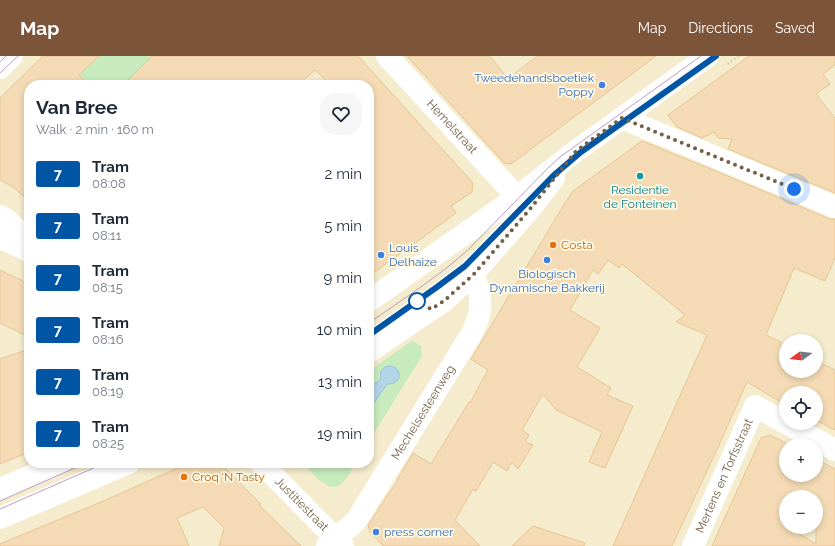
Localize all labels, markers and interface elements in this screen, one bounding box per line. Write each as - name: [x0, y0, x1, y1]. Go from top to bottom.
- text: Map: [20, 17, 59, 39]
- text: Map: [638, 20, 666, 36]
- text: Directions: [688, 20, 753, 36]
- text: Saved: [775, 20, 815, 36]
- place label: Tweedehandsboetiek Poppy: [474, 71, 595, 99]
- marker: Tweedehandsboetiek Poppy: [597, 80, 607, 90]
- button: heart: [320, 93, 362, 135]
- text: Van Bree: [36, 96, 118, 118]
- street label: Hemelstraat: [424, 97, 480, 156]
- text: Walk · 2 min · 160 m: [36, 122, 154, 137]
- text: Tram: [92, 158, 129, 176]
- text: 2 min: [325, 165, 362, 183]
- text: 7: [54, 166, 62, 182]
- marker: Residentie de Fonteinen: [635, 171, 645, 181]
- text: 08:08: [92, 176, 126, 191]
- your location: [784, 179, 804, 199]
- place label: Residentie de Fonteinen: [604, 183, 676, 211]
- text: Tram: [92, 210, 129, 228]
- text: 5 min: [324, 217, 362, 235]
- text: 7: [54, 218, 62, 234]
- text: 08:11: [92, 228, 121, 243]
- place label: Costa: [561, 238, 593, 252]
- marker: Costa: [548, 240, 558, 250]
- place label: Louis Delhaize: [389, 241, 437, 269]
- marker: Louis Delhaize: [376, 250, 386, 260]
- marker: Biologisch Dynamische Bakkerij: [542, 255, 552, 265]
- text: Tram: [92, 262, 129, 280]
- place label: Biologisch Dynamische Bakkerij: [489, 267, 605, 295]
- text: 9 min: [324, 269, 362, 287]
- text: 7: [54, 270, 62, 286]
- text: 08:15: [92, 280, 123, 295]
- unlabelled marker: [408, 292, 426, 310]
- text: Tram: [92, 314, 129, 332]
- text: 10 min: [317, 321, 362, 339]
- text: 7: [54, 322, 62, 338]
- text: 08:16: [92, 332, 124, 347]
- north arrow: [779, 334, 823, 378]
- map controls: [779, 334, 823, 534]
- street label: Mechelsesteenweg: [389, 362, 458, 462]
- text: Tram: [92, 366, 129, 384]
- text: 13 min: [318, 373, 362, 391]
- text: 7: [54, 374, 62, 390]
- text: 08:19: [92, 384, 123, 399]
- button: locate: [779, 386, 823, 430]
- street label: Mertens en Torfsstraat: [693, 416, 756, 535]
- text: Tram: [92, 418, 129, 436]
- text: 19 min: [317, 425, 362, 443]
- text: 7: [54, 426, 62, 442]
- text: 08:25: [92, 436, 124, 451]
- button: +: [779, 438, 823, 482]
- place label: Croq 'N Tasty: [192, 470, 265, 484]
- marker: Croq 'N Tasty: [179, 472, 189, 482]
- street label: Justitiestraat: [272, 474, 331, 534]
- button: −: [779, 490, 823, 534]
- place label: press corner: [384, 525, 454, 539]
- marker: press corner: [371, 527, 381, 537]

